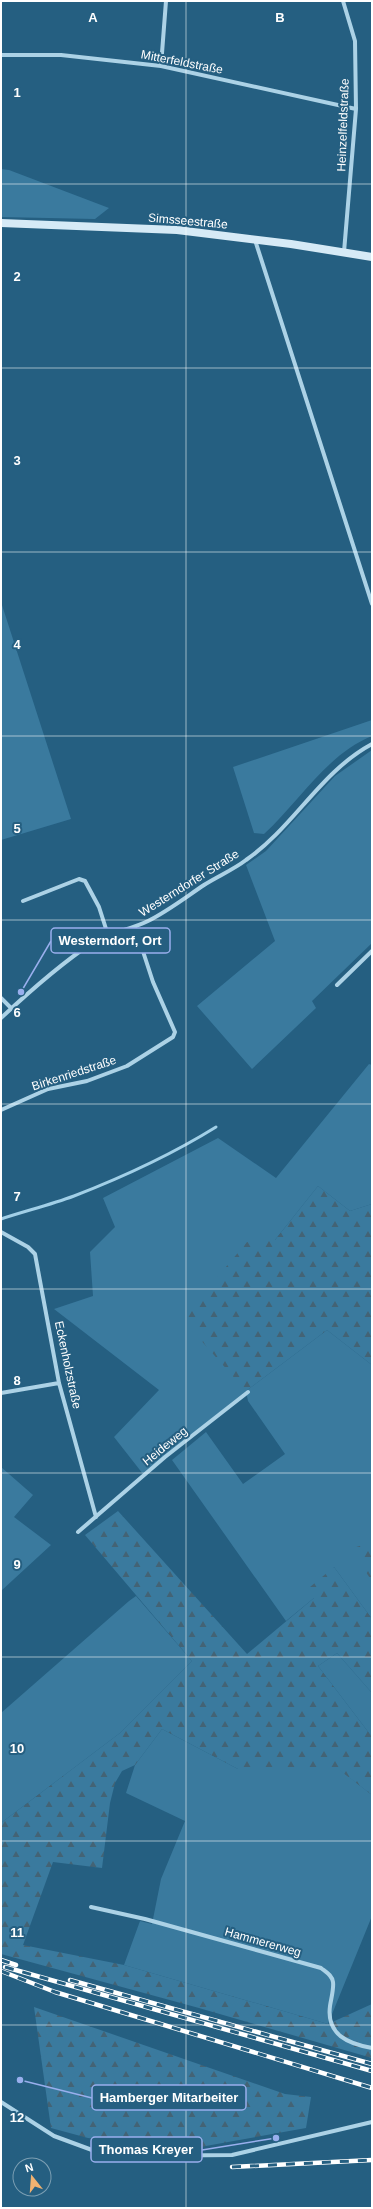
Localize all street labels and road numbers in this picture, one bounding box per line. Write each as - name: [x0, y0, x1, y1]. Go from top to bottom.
- street label: Mitterfeldstraße: [140, 47, 225, 77]
- street label: Heinzelfeldstraße: [334, 78, 352, 172]
- street label: Simsseestraße: [148, 211, 229, 231]
- street label: Westerndorfer Straße: [136, 846, 242, 919]
- street label: Birkenriedstraße: [30, 1053, 118, 1093]
- street label: Eckenholzstraße: [52, 1320, 84, 1410]
- street label: Heideweg: [140, 1424, 190, 1468]
- street label: Hammererweg: [223, 1924, 303, 1960]

